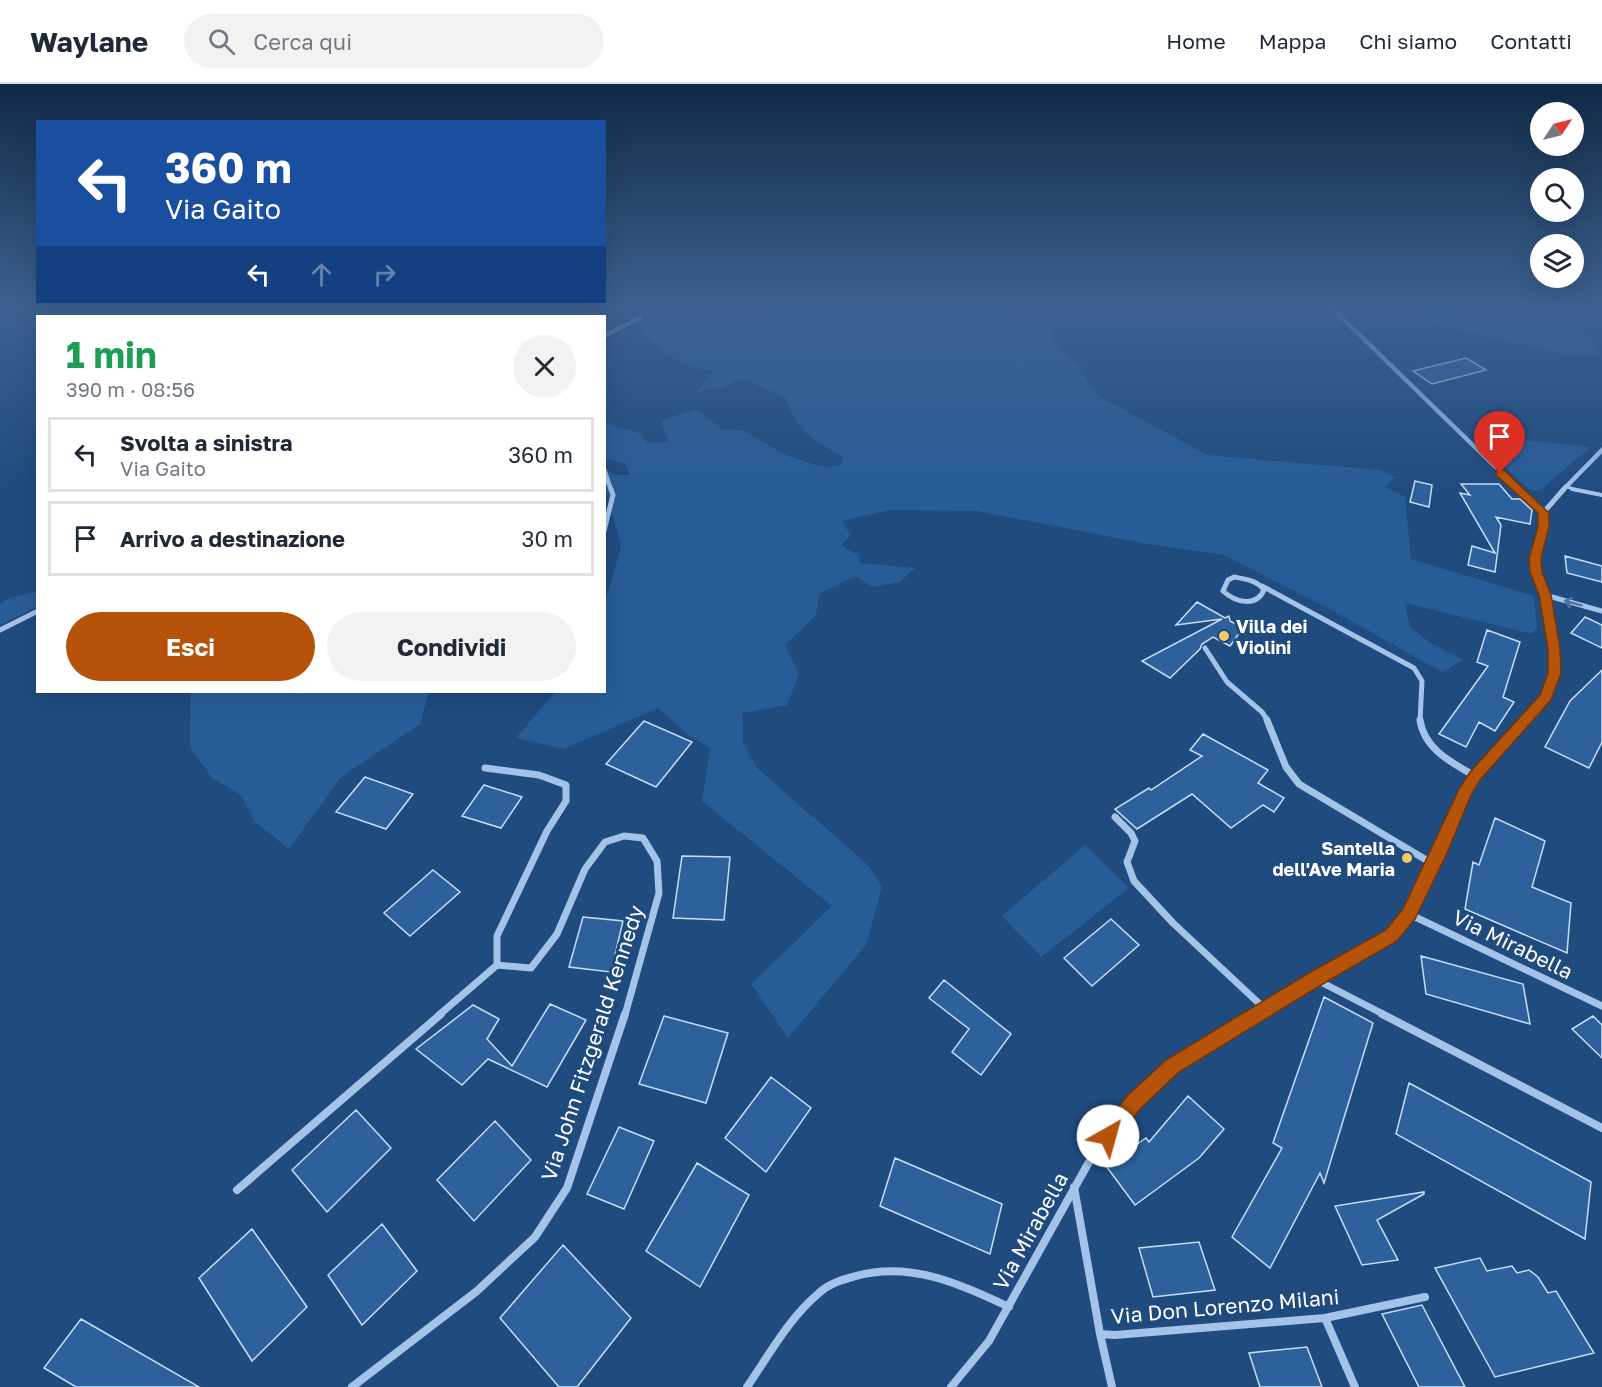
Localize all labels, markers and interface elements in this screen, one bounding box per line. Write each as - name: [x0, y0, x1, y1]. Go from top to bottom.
- search box: [184, 14, 604, 68]
- text: Waylane: [30, 25, 148, 58]
- icon: search: [205, 25, 238, 58]
- text: Cerca qui: [253, 28, 352, 55]
- text: Home: [1166, 28, 1226, 54]
- text: Mappa: [1259, 28, 1326, 54]
- text: Chi siamo: [1359, 28, 1457, 54]
- text: Contatti: [1490, 28, 1572, 54]
- north arrow: [1530, 102, 1584, 156]
- map controls: [1530, 102, 1584, 288]
- text: 360 m: [165, 142, 292, 192]
- icon: left: [66, 144, 144, 222]
- button: search: [1530, 168, 1584, 222]
- text: Via Gaito: [165, 193, 281, 225]
- button: layers: [1530, 234, 1584, 288]
- icon: left: [242, 258, 275, 291]
- icon: ahead: [305, 258, 338, 291]
- icon: right: [368, 258, 401, 291]
- text: 1 min: [66, 333, 157, 376]
- button: close: [513, 335, 576, 398]
- text: 390 m · 08:56: [66, 377, 195, 401]
- pin: [1474, 411, 1525, 473]
- icon: arrive: [1483, 420, 1516, 453]
- text: Svolta a sinistra: [120, 429, 292, 456]
- icon: left: [69, 438, 102, 471]
- text: 360 m: [508, 441, 573, 468]
- text: Via Gaito: [120, 456, 206, 480]
- icon: arrive: [69, 522, 102, 555]
- text: Arrivo a destinazione: [120, 525, 345, 552]
- text: 30 m: [522, 525, 573, 552]
- one-way arrow: [1564, 597, 1583, 608]
- button: Esci: [66, 612, 315, 681]
- button: Condividi: [327, 612, 576, 681]
- place label: Villa dei Violini: [1236, 615, 1307, 658]
- marker: Villa dei Violini: [1217, 629, 1231, 643]
- place label: Santella dell'Ave Maria: [1273, 837, 1395, 880]
- marker: Santella dell'Ave Maria: [1400, 851, 1414, 865]
- street label: Via John Fitzgerald Kennedy: [535, 902, 649, 1184]
- street label: Via Mirabella: [1449, 904, 1577, 984]
- position arrow: [1076, 1104, 1140, 1168]
- street label: Via Mirabella: [987, 1168, 1073, 1294]
- street label: Via Don Lorenzo Milani: [1110, 1283, 1340, 1329]

